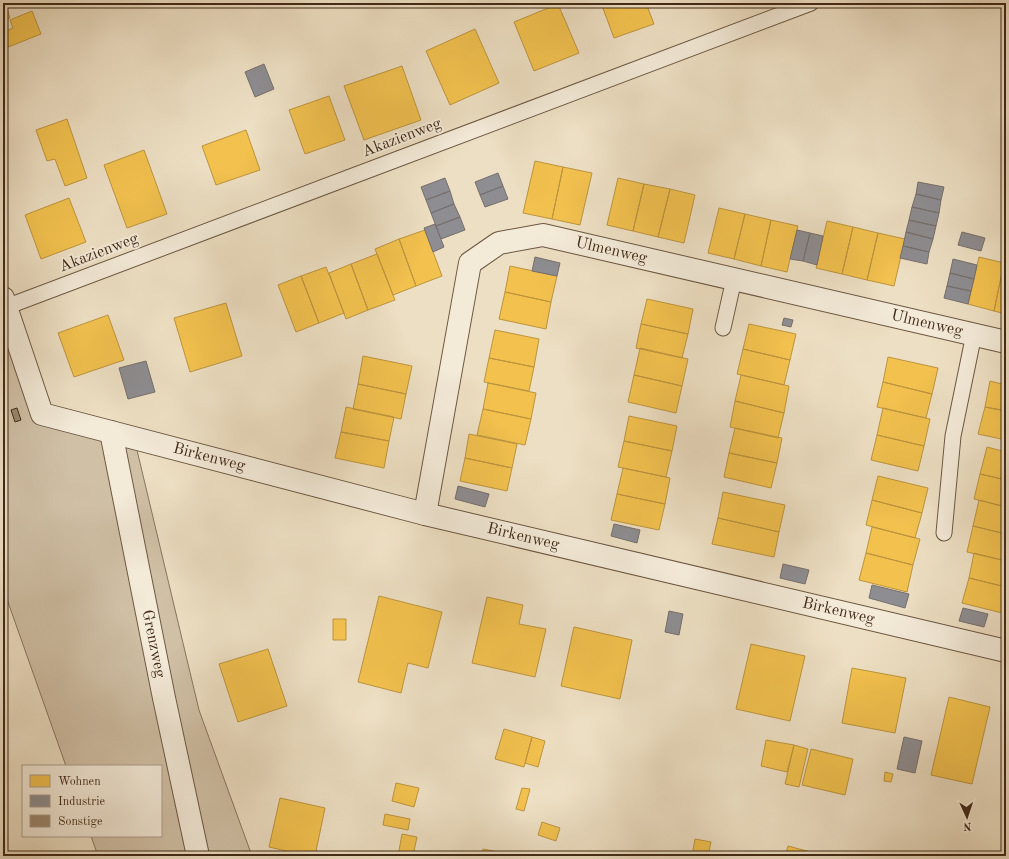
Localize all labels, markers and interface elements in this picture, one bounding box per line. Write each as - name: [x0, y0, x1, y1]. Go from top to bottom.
- street label: Akazienweg: [360, 115, 444, 160]
- street label: Akazienweg: [57, 230, 141, 275]
- street label: Ulmenweg: [574, 235, 649, 267]
- street label: Ulmenweg: [889, 308, 965, 340]
- street label: Birkenweg: [171, 441, 247, 475]
- street label: Birkenweg: [485, 521, 561, 553]
- street label: Birkenweg: [801, 595, 877, 628]
- street label: Grenzweg: [139, 609, 168, 680]
- legend: [22, 765, 162, 837]
- text: Wohnen: [58, 776, 101, 788]
- text: Industrie: [58, 796, 105, 808]
- north arrow: [947, 797, 987, 837]
- text: Sonstige: [58, 816, 103, 828]
- text: N: [962, 820, 972, 831]

